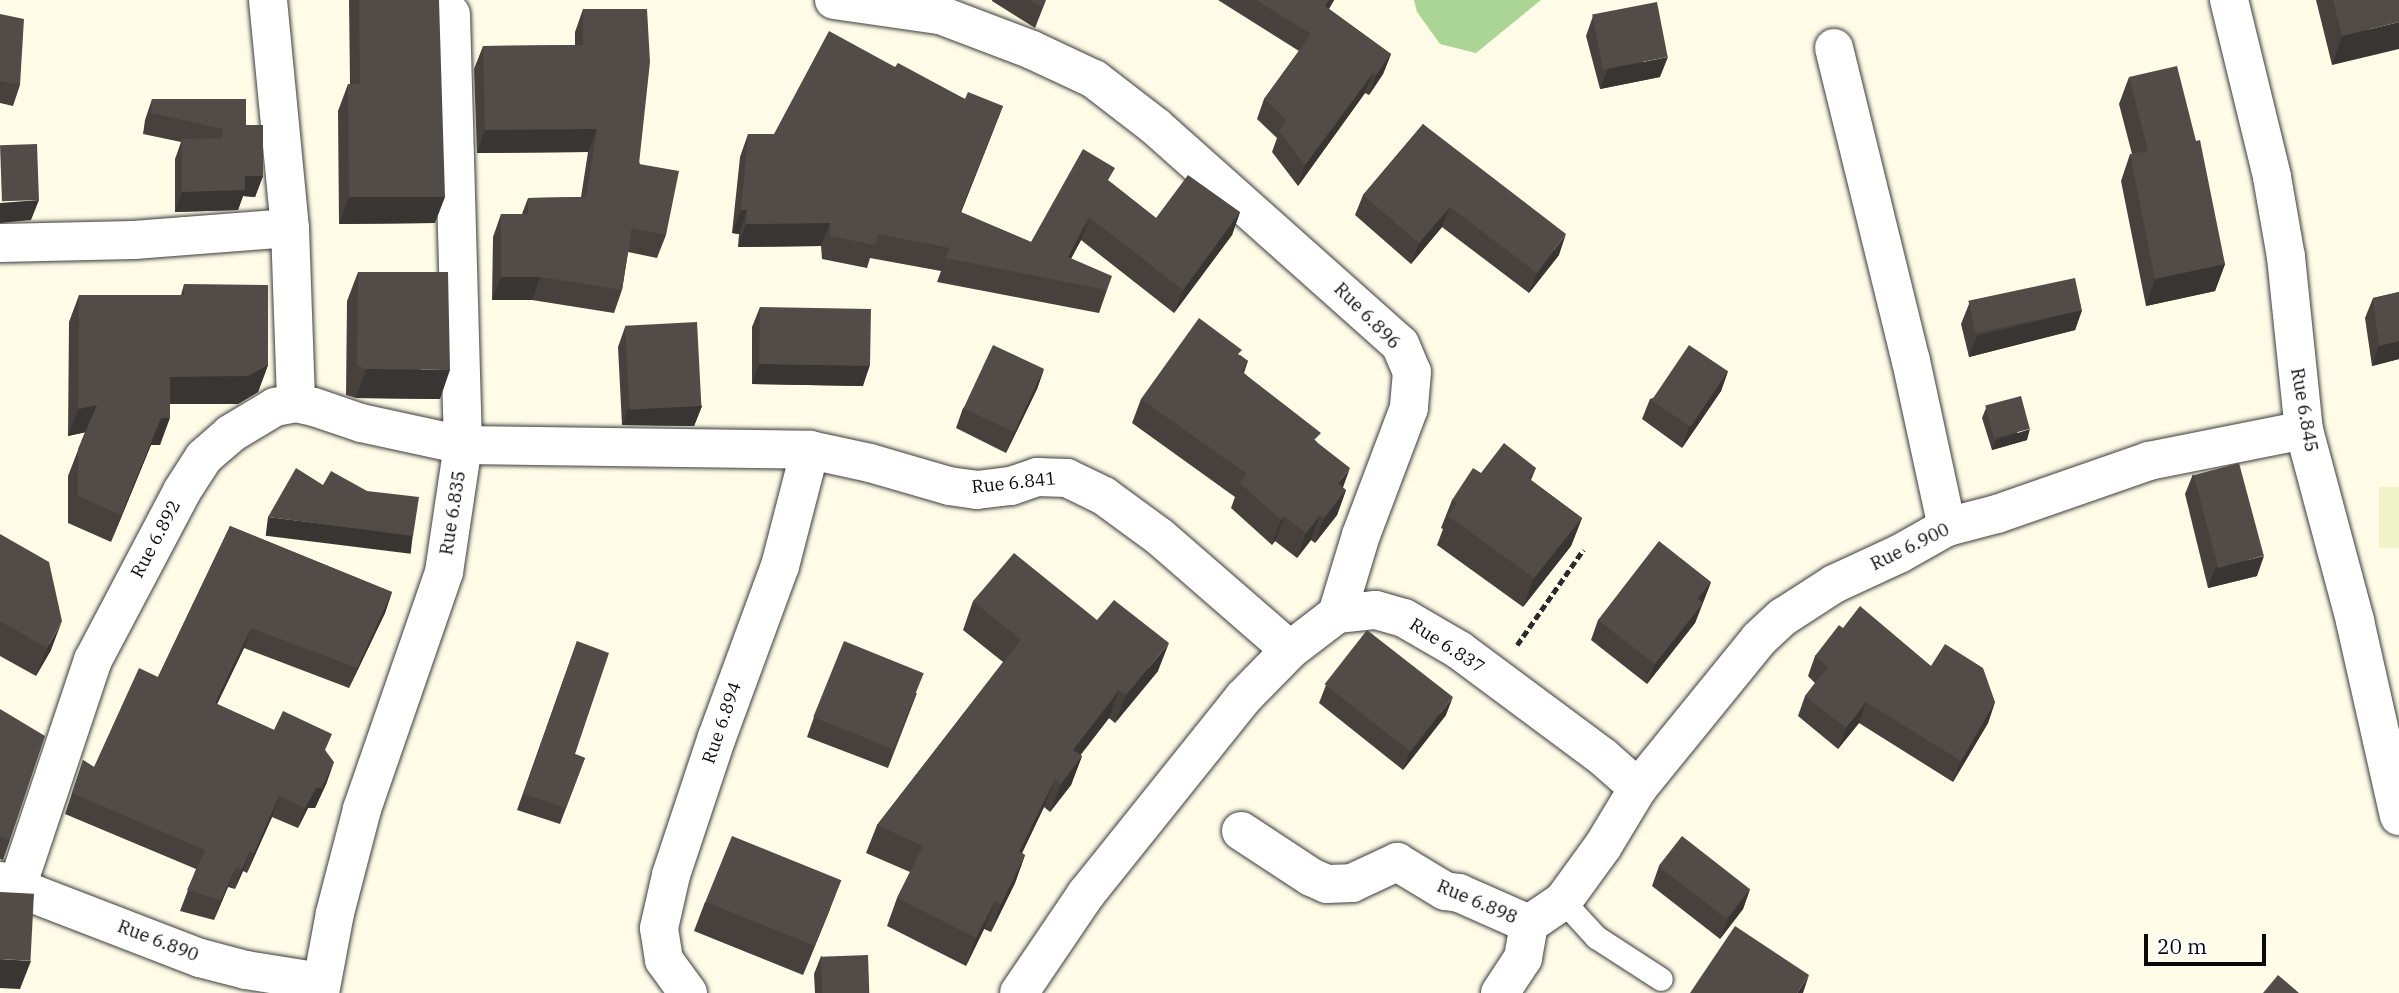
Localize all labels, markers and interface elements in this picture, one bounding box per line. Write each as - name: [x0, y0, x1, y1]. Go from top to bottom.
- street label: Rue 6.896: [1329, 278, 1405, 354]
- street label: Rue 6.845: [2286, 366, 2322, 454]
- street label: Rue 6.841: [971, 468, 1057, 498]
- street label: Rue 6.835: [436, 469, 470, 557]
- street label: Rue 6.892: [127, 496, 185, 582]
- street label: Rue 6.900: [1867, 519, 1953, 575]
- street label: Rue 6.837: [1405, 614, 1489, 678]
- street label: Rue 6.894: [698, 679, 746, 767]
- street label: Rue 6.898: [1434, 875, 1520, 929]
- street label: Rue 6.890: [114, 916, 202, 966]
- scale bar: [2147, 920, 2270, 964]
- text: 20 m: [2157, 932, 2207, 960]

